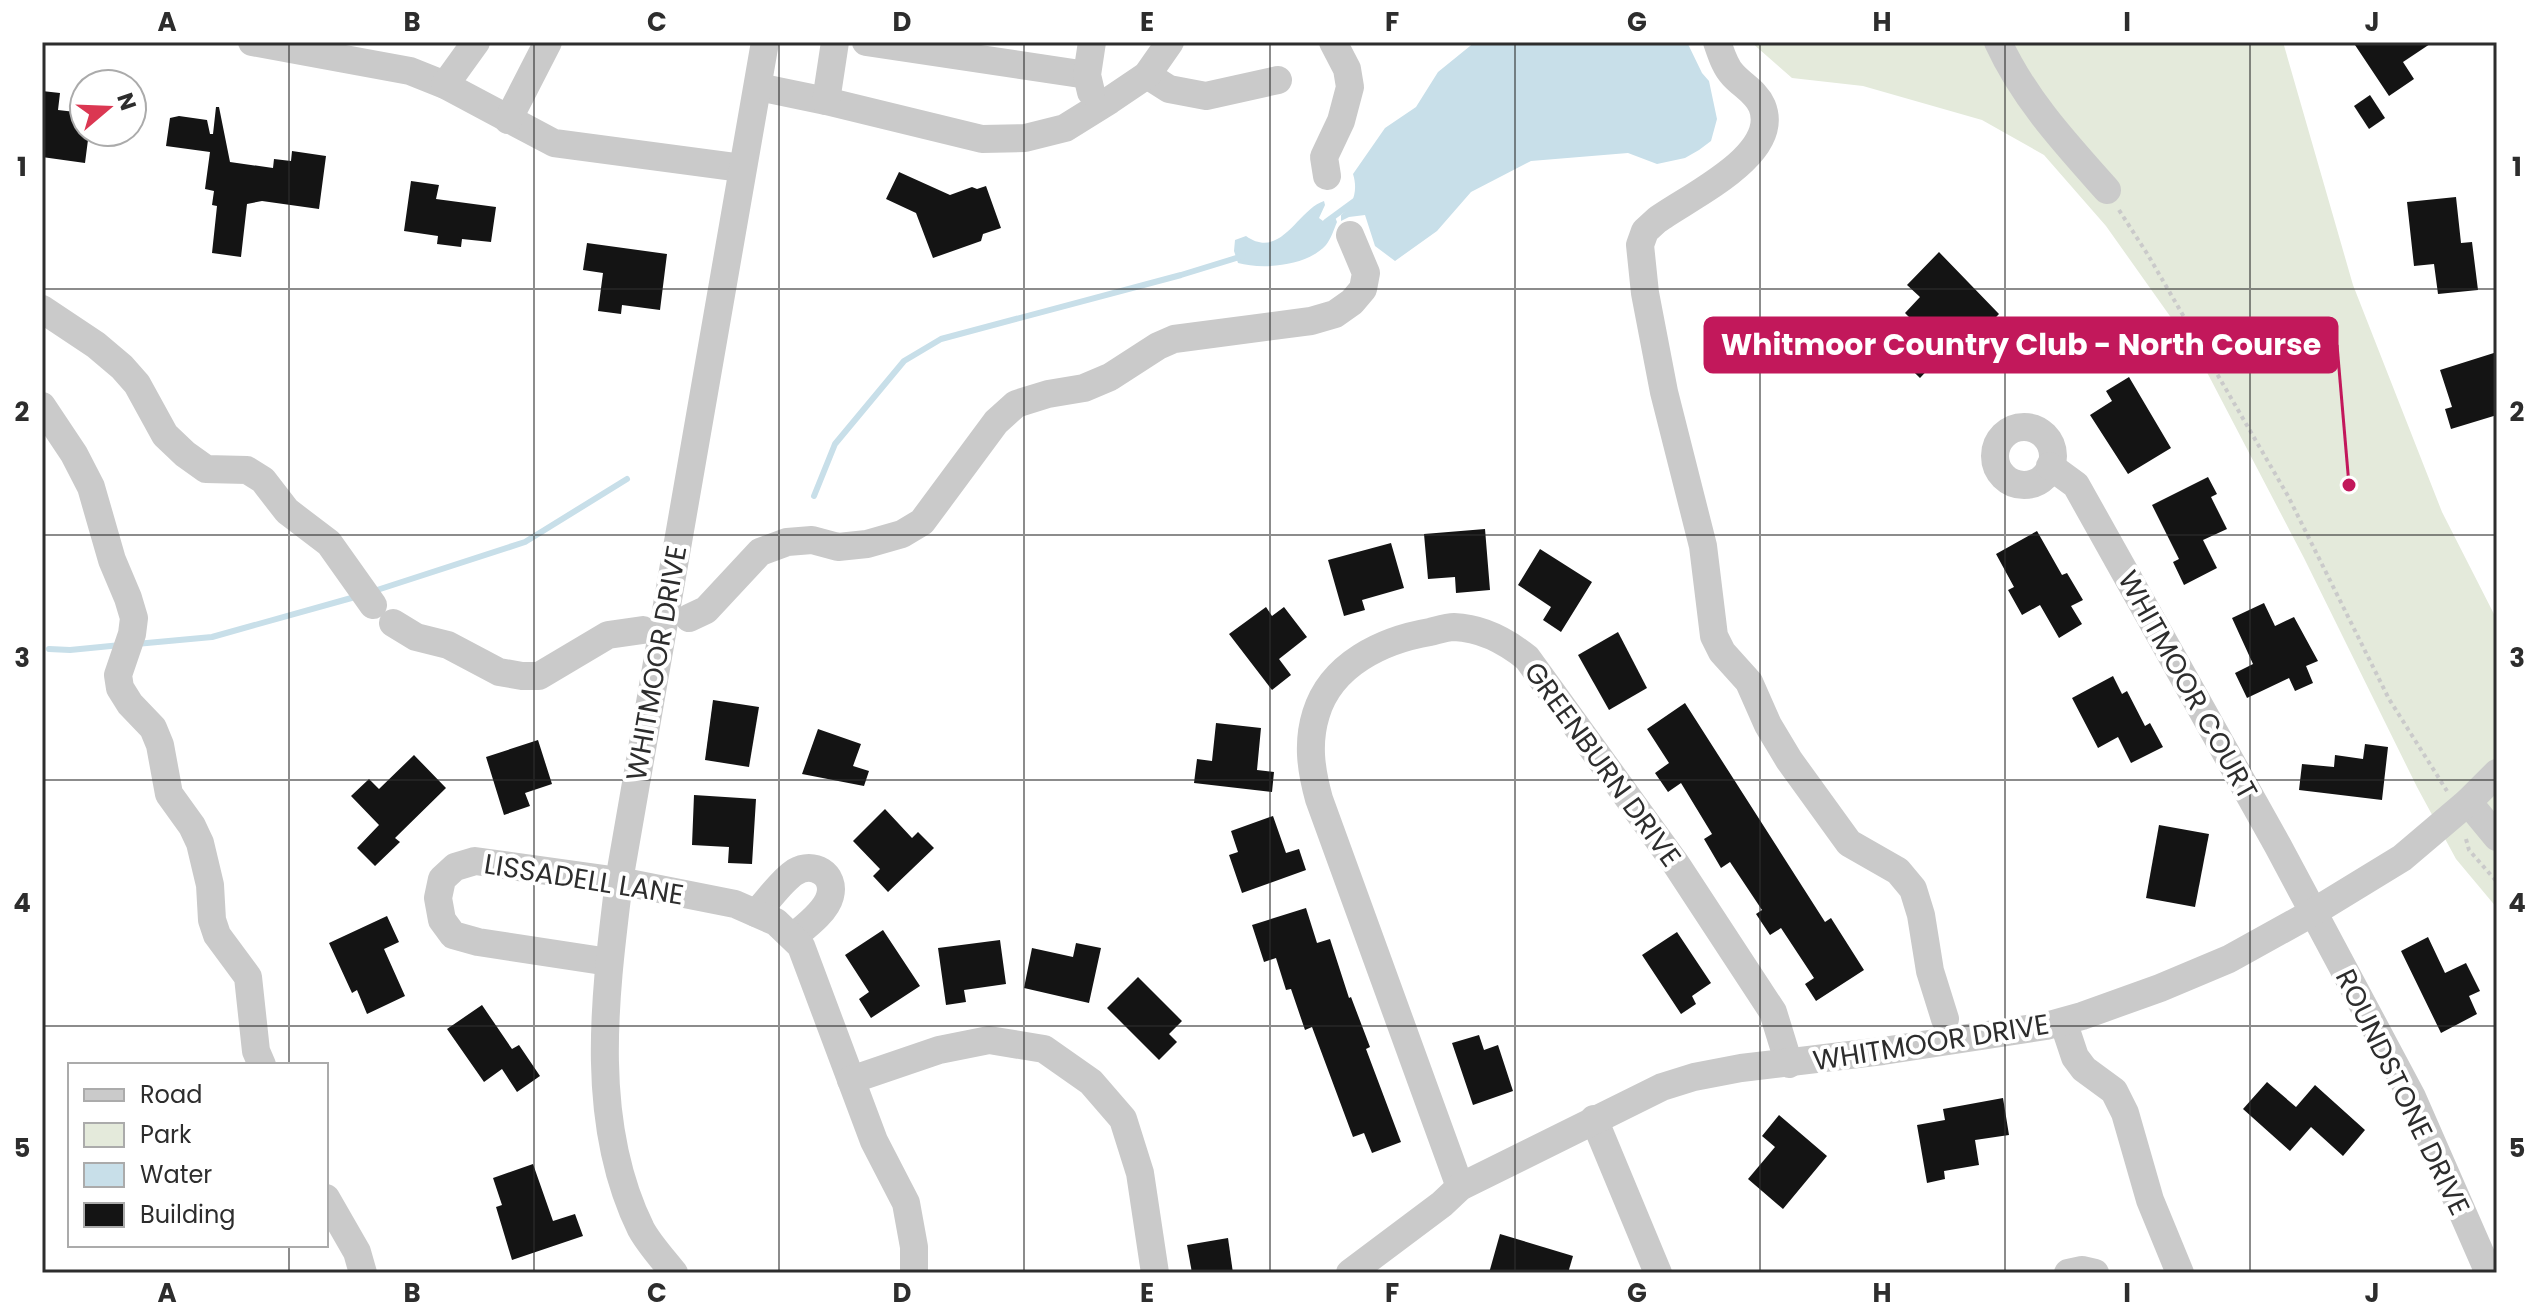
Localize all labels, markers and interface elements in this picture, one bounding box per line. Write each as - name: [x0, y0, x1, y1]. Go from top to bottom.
- text: A: [157, 4, 177, 40]
- text: B: [403, 4, 421, 40]
- text: C: [647, 4, 667, 40]
- text: D: [893, 4, 912, 40]
- text: E: [1140, 4, 1154, 40]
- text: F: [1385, 4, 1399, 40]
- text: G: [1627, 4, 1647, 40]
- text: H: [1872, 4, 1892, 40]
- text: I: [2123, 4, 2131, 40]
- text: J: [2364, 4, 2380, 40]
- north arrow: [68, 68, 148, 148]
- text: N: [109, 89, 144, 115]
- text: 1: [17, 149, 27, 185]
- text: 1: [2512, 149, 2522, 185]
- callout: Whitmoor Country Club - North Course: [1705, 318, 2337, 372]
- text: Whitmoor Country Club - North Course: [1721, 323, 2321, 366]
- text: 2: [15, 394, 30, 430]
- text: 2: [2510, 394, 2525, 430]
- street label: WHITMOOR DRIVE: [617, 542, 696, 784]
- street label: WHITMOOR COURT: [2108, 564, 2267, 807]
- text: 3: [14, 640, 30, 676]
- text: 3: [2509, 640, 2525, 676]
- street label: GREENBURN DRIVE: [1515, 654, 1690, 875]
- street label: LISSADELL LANE: [481, 844, 687, 915]
- text: 4: [13, 885, 31, 921]
- text: 4: [2508, 885, 2526, 921]
- street label: ROUNDSTONE DRIVE: [2326, 963, 2479, 1222]
- street label: WHITMOOR DRIVE: [1810, 1005, 2052, 1080]
- legend: [68, 1063, 328, 1247]
- text: Road: [140, 1078, 202, 1111]
- text: Park: [140, 1118, 192, 1151]
- text: 5: [14, 1130, 30, 1166]
- text: 5: [2509, 1130, 2525, 1166]
- text: Water: [140, 1158, 212, 1191]
- text: Building: [140, 1198, 236, 1231]
- text: A: [157, 1275, 177, 1311]
- text: B: [403, 1275, 421, 1311]
- text: C: [647, 1275, 667, 1311]
- text: D: [893, 1275, 912, 1311]
- text: E: [1140, 1275, 1154, 1311]
- text: F: [1385, 1275, 1399, 1311]
- text: G: [1627, 1275, 1647, 1311]
- text: H: [1872, 1275, 1892, 1311]
- text: I: [2123, 1275, 2131, 1311]
- text: J: [2364, 1275, 2380, 1311]

